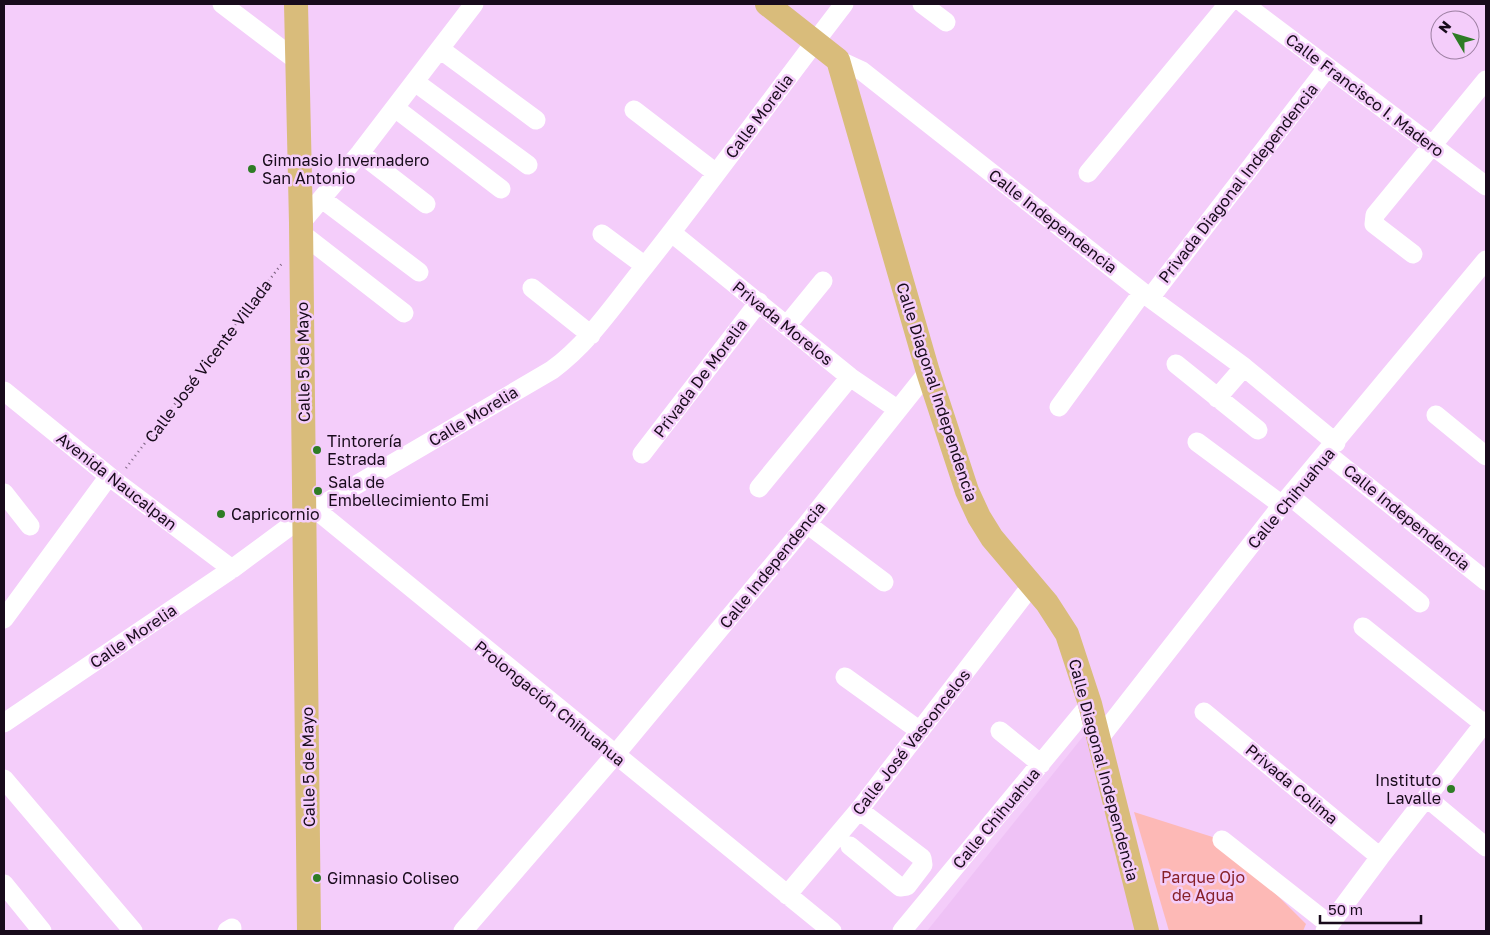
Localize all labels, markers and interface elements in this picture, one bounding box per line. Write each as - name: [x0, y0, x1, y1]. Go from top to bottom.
- north arrow: [1430, 10, 1480, 60]
- text: N: [1434, 17, 1454, 36]
- street label: Calle Francisco I. Madero: [1282, 29, 1448, 161]
- street label: Calle Morelia: [721, 70, 797, 162]
- street label: Privada Diagonal Independencia: [1154, 79, 1322, 287]
- place label: Gimnasio Invernadero San Antonio: [262, 150, 429, 188]
- marker: Gimnasio Invernadero San Antonio: [246, 163, 258, 175]
- street label: Calle Independencia: [985, 165, 1121, 277]
- street label: Calle José Vicente Villada: [140, 275, 276, 447]
- street label: Privada Morelos: [729, 276, 837, 370]
- street label: Calle Diagonal Independencia: [892, 280, 982, 504]
- street label: Calle 5 de Mayo: [292, 302, 314, 422]
- street label: Privada De Morelia: [649, 315, 751, 441]
- street label: Calle Morelia: [425, 382, 521, 450]
- street label: Avenida Naucalpan: [53, 428, 181, 534]
- place label: Tintorería Estrada: [327, 431, 402, 469]
- marker: Tintorería Estrada: [311, 444, 323, 456]
- street label: Calle Chihuahua: [1243, 444, 1339, 552]
- street label: Calle Independencia: [1340, 460, 1474, 574]
- place label: Sala de Embellecimiento Emi: [328, 472, 489, 510]
- marker: Sala de Embellecimiento Emi: [312, 485, 324, 497]
- street label: Calle Independencia: [715, 498, 829, 632]
- place label: Capricornio: [231, 504, 320, 524]
- marker: Capricornio: [215, 508, 227, 520]
- street label: Calle Morelia: [86, 600, 180, 672]
- street label: Prolongación Chihuahua: [471, 636, 629, 770]
- street label: Calle Diagonal Independencia: [1065, 657, 1143, 883]
- street label: Calle José Vasconcelos: [848, 665, 974, 819]
- street label: Calle 5 de Mayo: [297, 707, 319, 827]
- street label: Privada Colima: [1242, 740, 1342, 828]
- street label: Calle Chihuahua: [948, 764, 1044, 872]
- place label: Instituto Lavalle: [1375, 770, 1441, 808]
- marker: Instituto Lavalle: [1445, 783, 1457, 795]
- park label: Parque Ojo de Agua: [1161, 867, 1245, 905]
- place label: Gimnasio Coliseo: [327, 868, 459, 888]
- marker: Gimnasio Coliseo: [311, 872, 323, 884]
- scale bar: [1320, 892, 1421, 924]
- text: 50 m: [1328, 900, 1363, 918]

